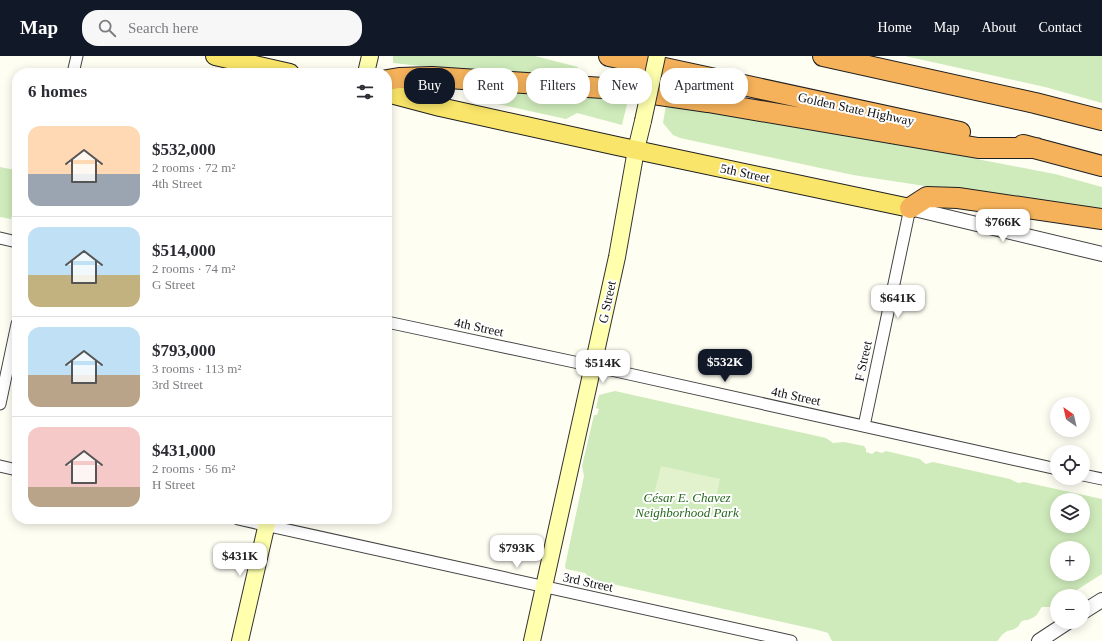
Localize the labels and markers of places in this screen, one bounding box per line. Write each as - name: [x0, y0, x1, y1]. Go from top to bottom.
- pin: $766K: [975, 209, 1031, 243]
- pin: $641K: [870, 285, 926, 319]
- pin: $532K: [697, 349, 753, 383]
- pin: $514K: [575, 350, 631, 384]
- pin: $793K: [489, 535, 545, 569]
- pin: $431K: [212, 543, 268, 577]

